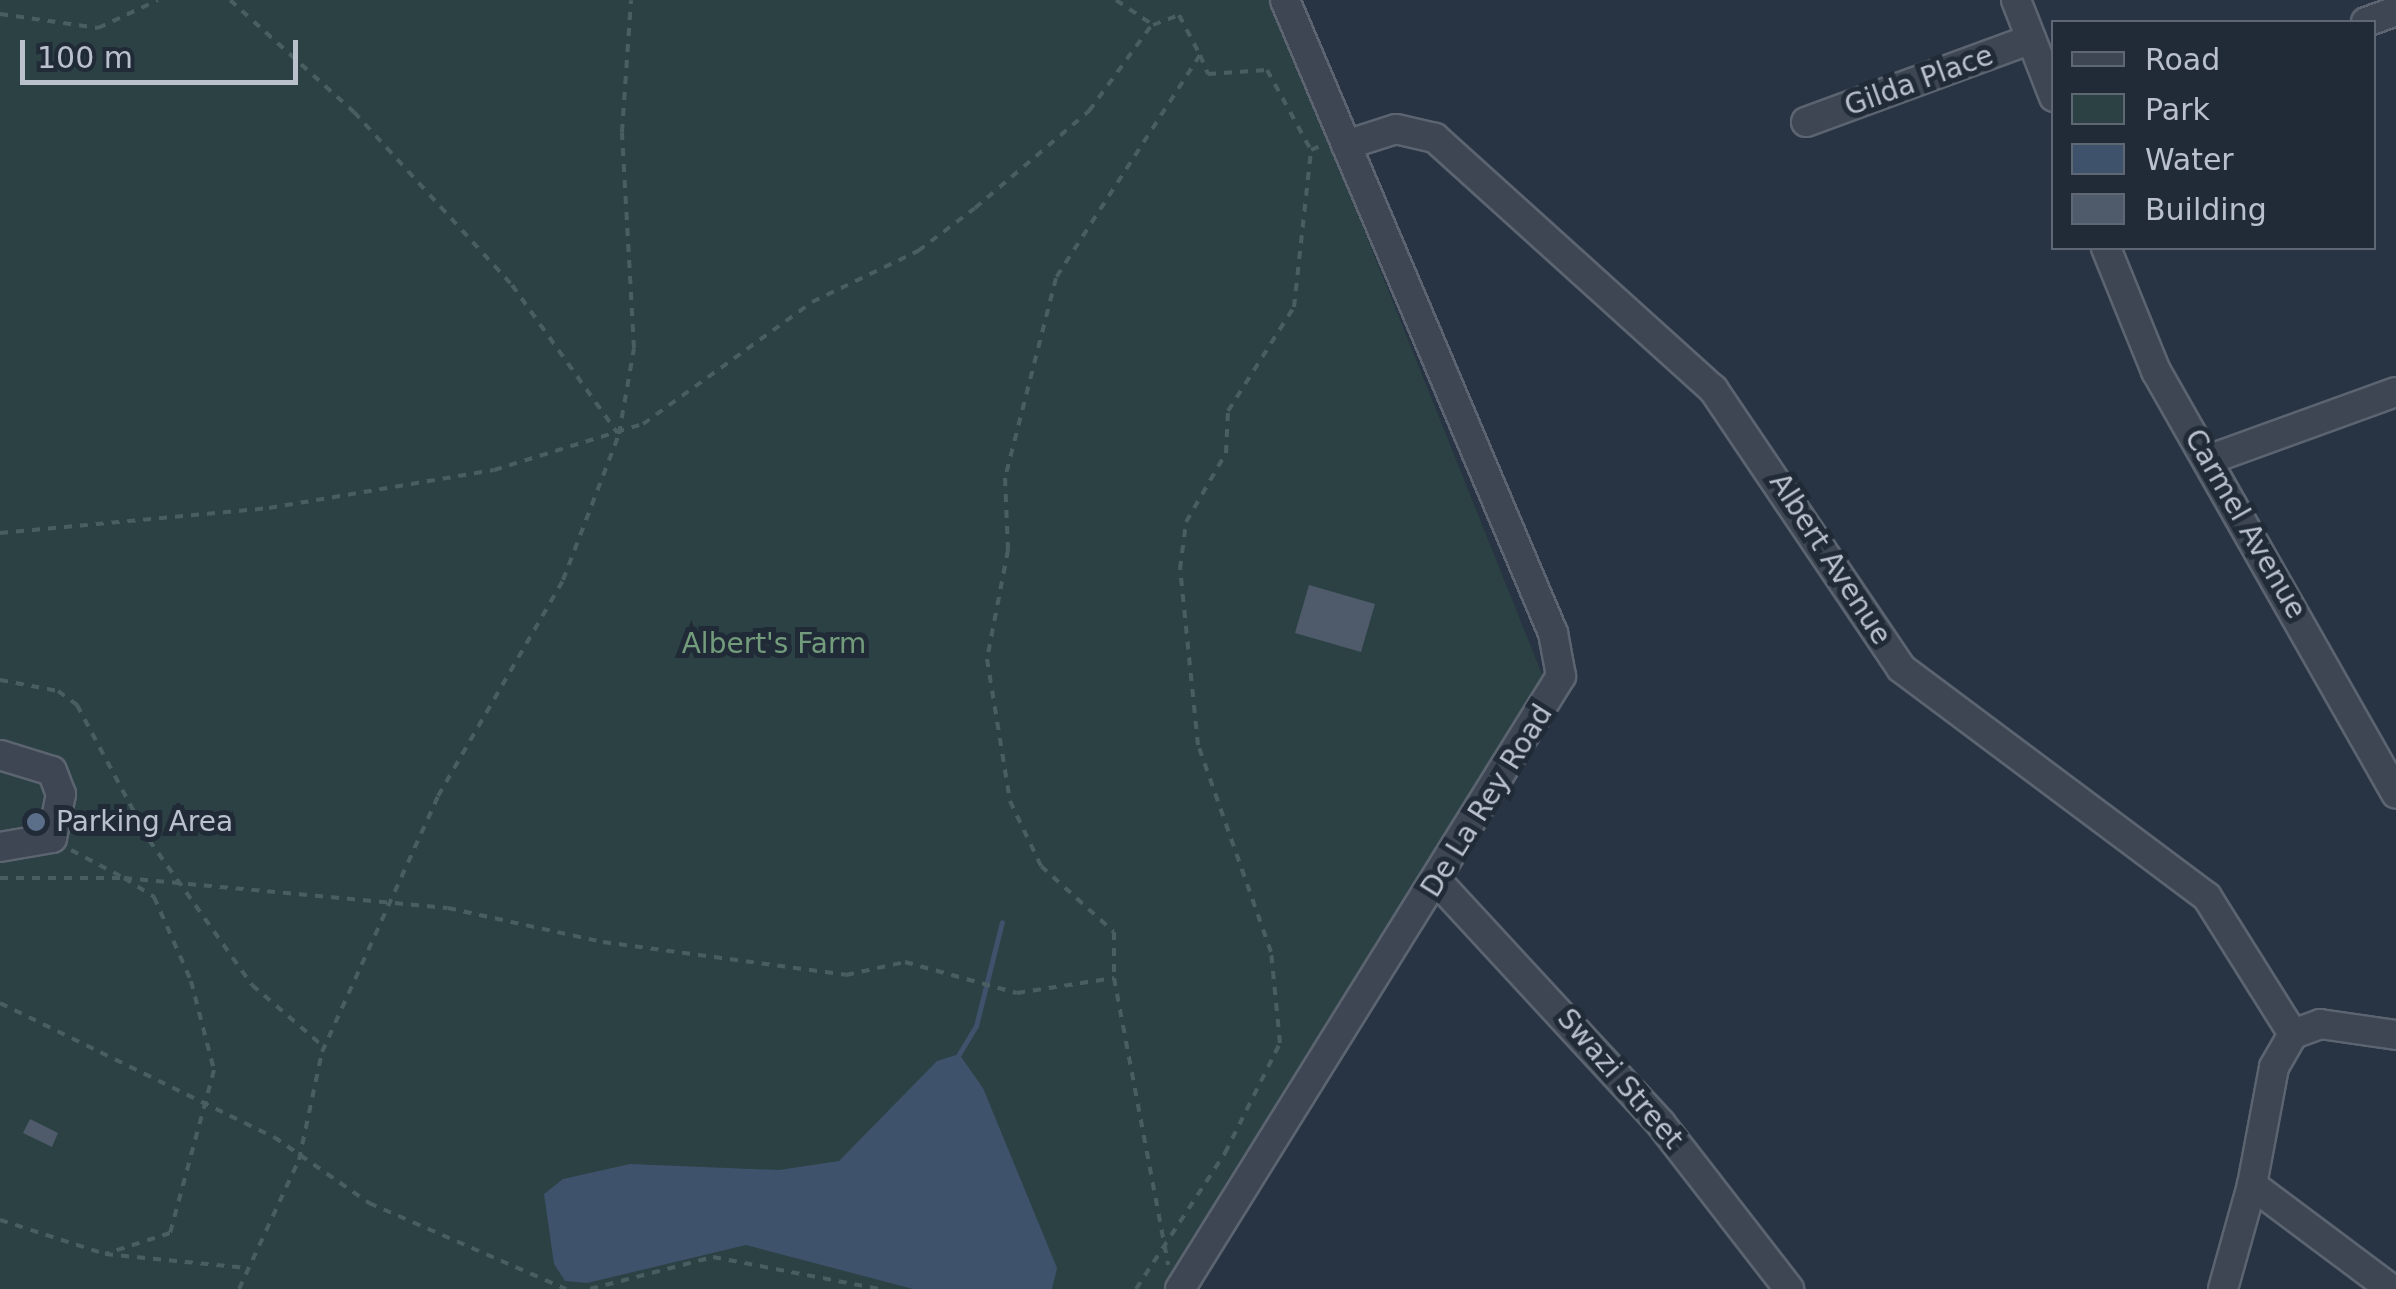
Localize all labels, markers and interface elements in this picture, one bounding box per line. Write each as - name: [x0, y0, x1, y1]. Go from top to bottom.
- scale bar: [25, 20, 302, 82]
- legend: [2051, 20, 2376, 250]
- street label: Gilda Place: [1840, 39, 1998, 123]
- text: 100 m: [37, 40, 133, 75]
- text: Road: [2145, 42, 2220, 77]
- text: Park: [2145, 92, 2210, 127]
- text: Water: [2145, 142, 2234, 177]
- text: Building: [2145, 192, 2267, 227]
- street label: Carmel Avenue: [2177, 423, 2313, 625]
- street label: Albert Avenue: [1762, 467, 1898, 651]
- park label: Albert's Farm: [682, 627, 866, 661]
- street label: De La Rey Road: [1414, 699, 1560, 903]
- place label: Parking Area: [56, 805, 233, 839]
- marker: Parking Area: [25, 811, 47, 833]
- street label: Swazi Street: [1550, 1002, 1690, 1156]

